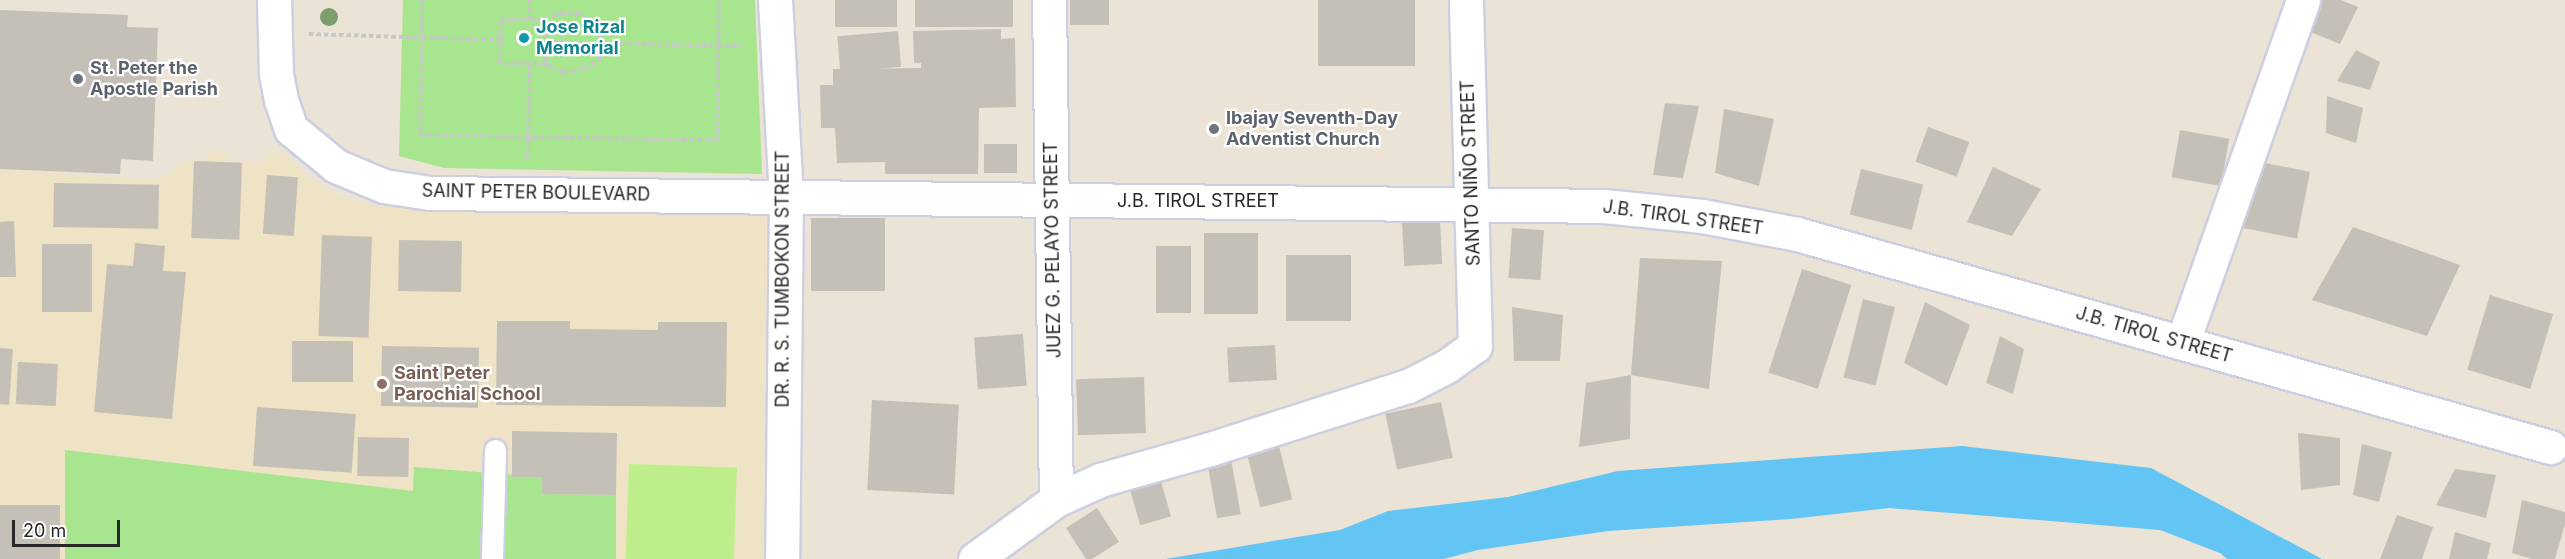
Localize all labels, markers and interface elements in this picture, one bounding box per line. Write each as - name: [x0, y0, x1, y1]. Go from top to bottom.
- place label: Jose Rizal Memorial: [536, 17, 625, 60]
- marker: Jose Rizal Memorial: [517, 31, 531, 45]
- place label: St. Peter the Apostle Parish: [90, 58, 218, 100]
- marker: St. Peter the Apostle Parish: [71, 72, 85, 86]
- street label: SANTO NIÑO STREET: [1457, 80, 1485, 266]
- place label: Ibajay Seventh-Day Adventist Church: [1226, 108, 1398, 150]
- marker: Ibajay Seventh-Day Adventist Church: [1207, 122, 1221, 136]
- street label: JUEZ G. PELAYO STREET: [1040, 142, 1066, 358]
- street label: DR. R. S. TUMBOKON STREET: [772, 150, 794, 408]
- street label: SAINT PETER BOULEVARD: [422, 180, 650, 206]
- street label: J.B. TIROL STREET: [1117, 190, 1279, 212]
- street label: J.B. TIROL STREET: [1601, 196, 1765, 240]
- street label: J.B. TIROL STREET: [2073, 302, 2235, 368]
- place label: Saint Peter Parochial School: [394, 363, 541, 406]
- marker: Saint Peter Parochial School: [375, 377, 389, 391]
- scale bar: [15, 508, 123, 546]
- text: 20 m: [23, 520, 66, 541]

